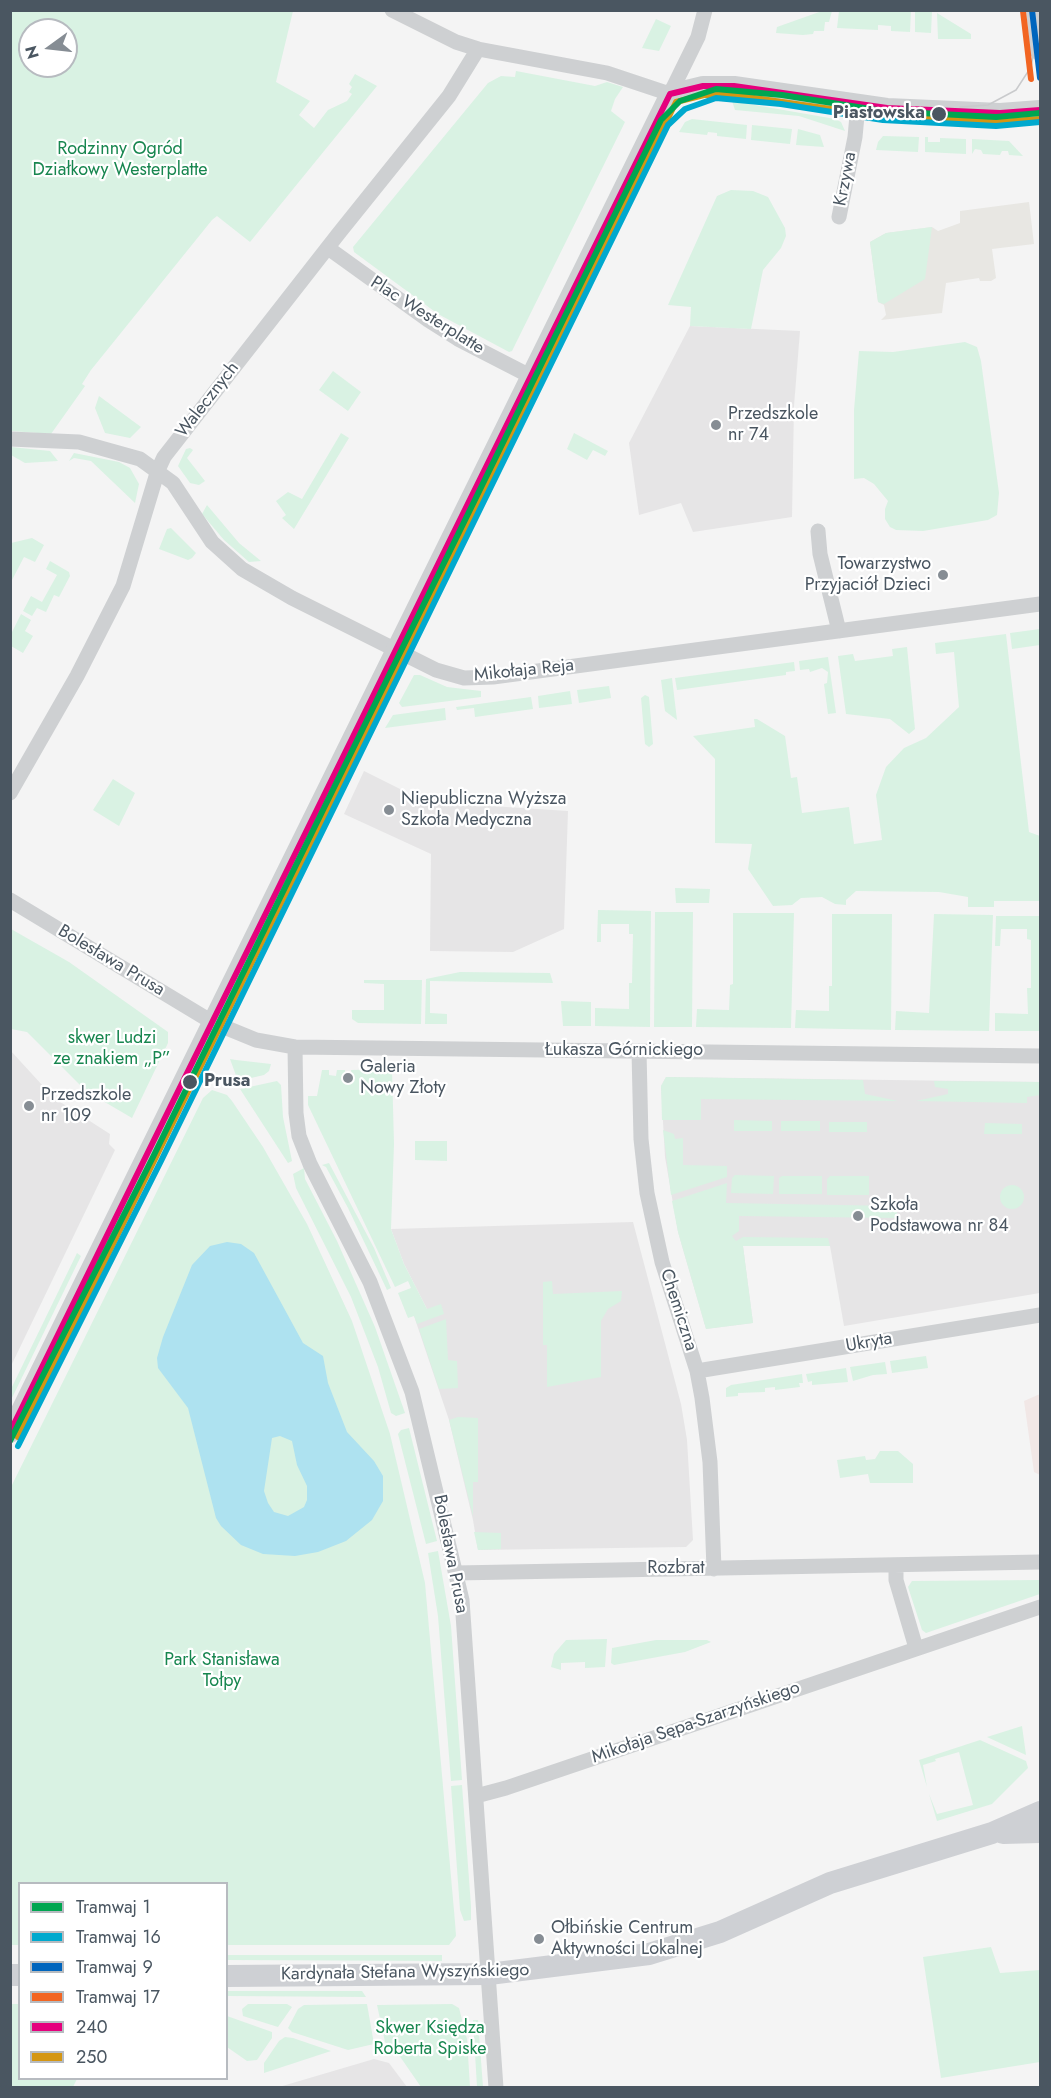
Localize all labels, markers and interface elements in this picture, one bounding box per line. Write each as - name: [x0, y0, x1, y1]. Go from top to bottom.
- north arrow: [18, 18, 78, 78]
- text: N: [19, 43, 45, 61]
- place label: Piastowska: [833, 103, 925, 125]
- marker: Piastowska: [930, 105, 948, 123]
- park label: Rodzinny Ogród Działkowy Westerplatte: [33, 139, 207, 182]
- street label: Krzywa: [830, 150, 862, 208]
- street label: Plac Westerplatte: [366, 272, 488, 360]
- street label: Walecznych: [172, 358, 244, 442]
- place label: Przedszkole nr 74: [728, 404, 818, 446]
- marker: Przedszkole nr 74: [709, 418, 723, 432]
- place label: Towarzystwo Przyjaciół Dzieci: [805, 554, 931, 596]
- marker: Towarzystwo Przyjaciół Dzieci: [936, 568, 950, 582]
- street label: Mikołaja Reja: [473, 655, 575, 687]
- place label: Niepubliczna Wyższa Szkoła Medyczna: [401, 789, 566, 832]
- marker: Niepubliczna Wyższa Szkoła Medyczna: [382, 803, 396, 817]
- street label: Bolesława Prusa: [54, 921, 168, 1001]
- park label: skwer Ludzi ze znakiem „P”: [53, 1028, 171, 1070]
- street label: Łukasza Górnickiego: [545, 1040, 703, 1062]
- place label: Galeria Nowy Złoty: [360, 1057, 446, 1100]
- place label: Prusa: [204, 1071, 251, 1093]
- marker: Galeria Nowy Złoty: [341, 1071, 355, 1085]
- marker: Prusa: [181, 1073, 199, 1091]
- place label: Przedszkole nr 109: [41, 1085, 131, 1128]
- marker: Przedszkole nr 109: [22, 1099, 36, 1113]
- place label: Szkoła Podstawowa nr 84: [870, 1195, 1009, 1238]
- marker: Szkoła Podstawowa nr 84: [851, 1209, 865, 1223]
- street label: Chemiczna: [655, 1266, 701, 1354]
- street label: Ukryta: [844, 1328, 894, 1358]
- street label: Bolesława Prusa: [428, 1493, 472, 1615]
- street label: Rozbrat: [647, 1558, 705, 1580]
- park label: Park Stanisława Tołpy: [164, 1650, 280, 1692]
- street label: Mikołaja Sępa-Szarzyńskiego: [589, 1677, 803, 1769]
- legend: [18, 1882, 228, 2080]
- text: Tramwaj 1: [76, 1894, 151, 1920]
- place label: Ołbińskie Centrum Aktywności Lokalnej: [551, 1918, 703, 1960]
- text: Tramwaj 16: [76, 1924, 161, 1950]
- marker: Ołbińskie Centrum Aktywności Lokalnej: [532, 1932, 546, 1946]
- text: Tramwaj 9: [76, 1954, 153, 1980]
- street label: Kardynała Stefana Wyszyńskiego: [281, 1960, 529, 1986]
- text: Tramwaj 17: [76, 1984, 160, 2010]
- text: 240: [76, 2014, 108, 2040]
- park label: Skwer Księdza Roberta Spiske: [374, 2018, 486, 2060]
- text: 250: [76, 2044, 107, 2070]

